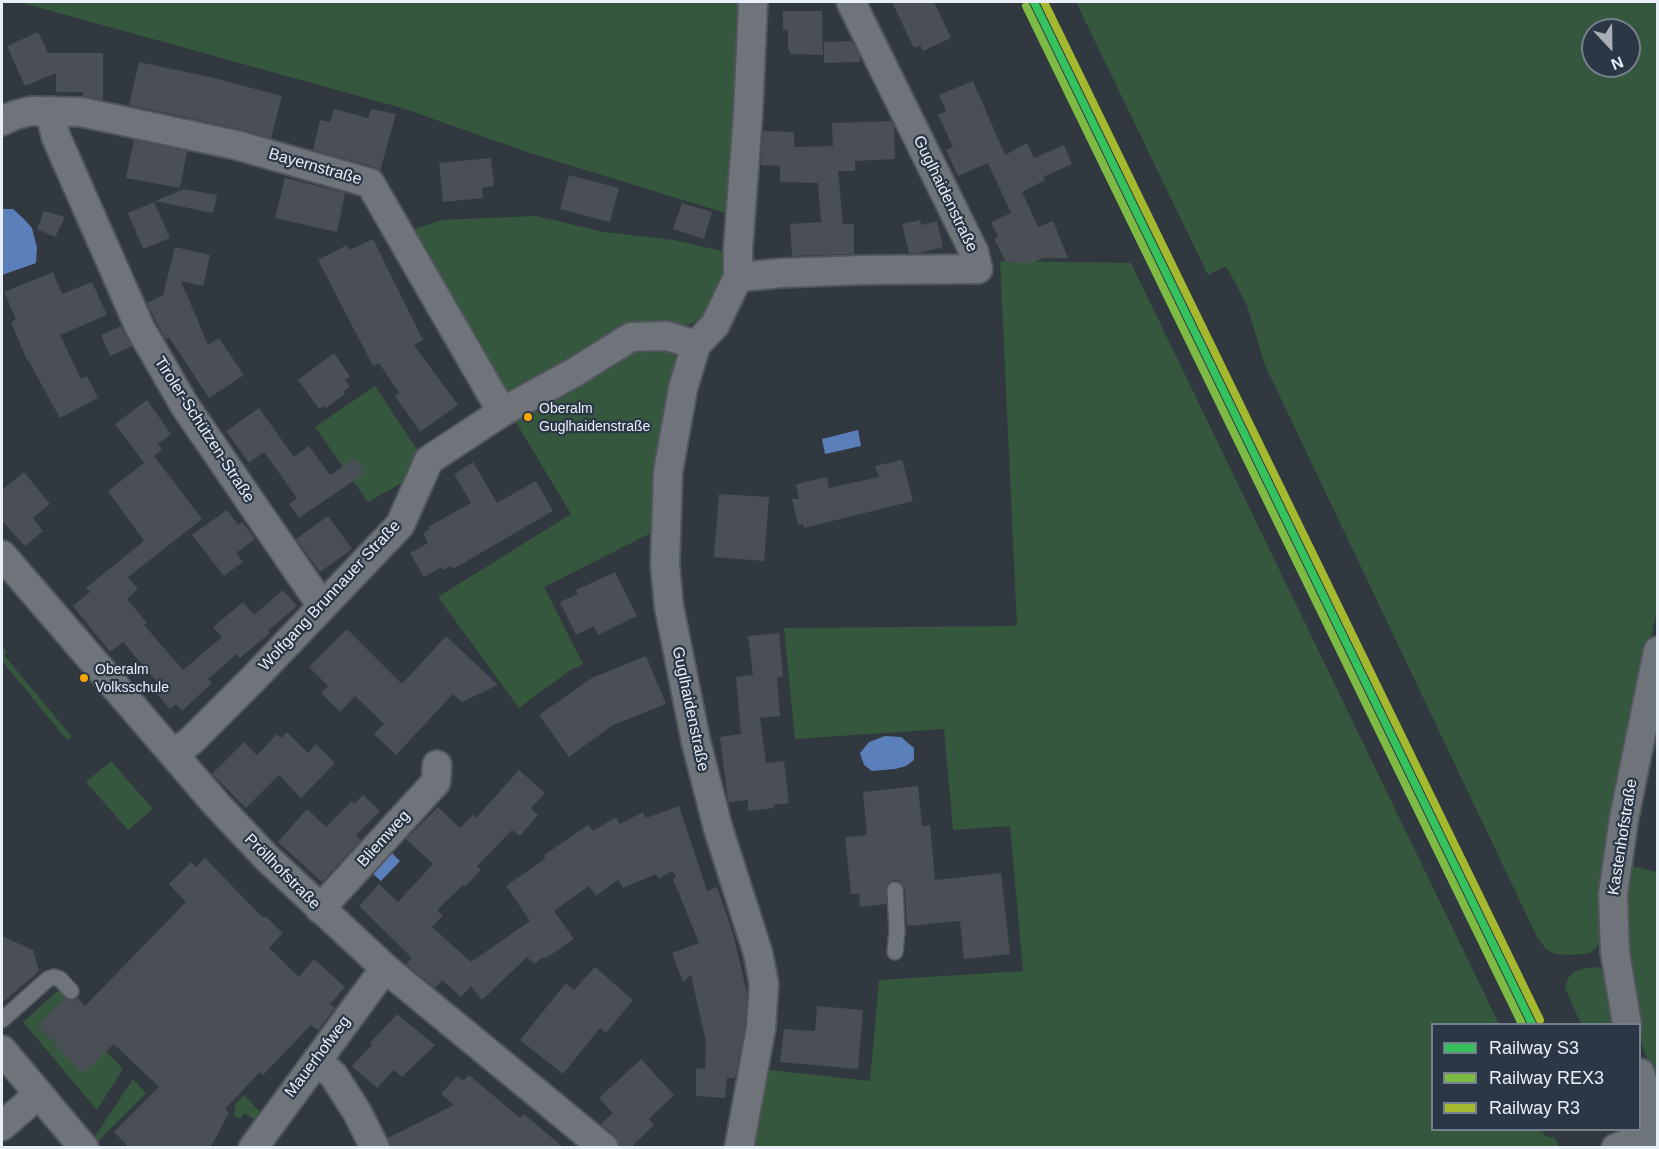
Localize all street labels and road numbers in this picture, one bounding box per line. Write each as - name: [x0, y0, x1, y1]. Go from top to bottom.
- street label: Guglhaidenstraße: [908, 133, 982, 255]
- street label: Bayernstraße: [266, 145, 364, 189]
- street label: Tiroler-Schützen-Straße: [150, 353, 258, 507]
- street label: Wolfgang Brunnauer Straße: [255, 517, 405, 675]
- street label: Guglhaidenstraße: [667, 645, 713, 773]
- street label: Kastenhofstraße: [1604, 778, 1642, 896]
- street label: Bliemweg: [354, 807, 414, 871]
- street label: Pröllhofstraße: [240, 830, 324, 914]
- street label: Mauerhofweg: [281, 1013, 355, 1101]

